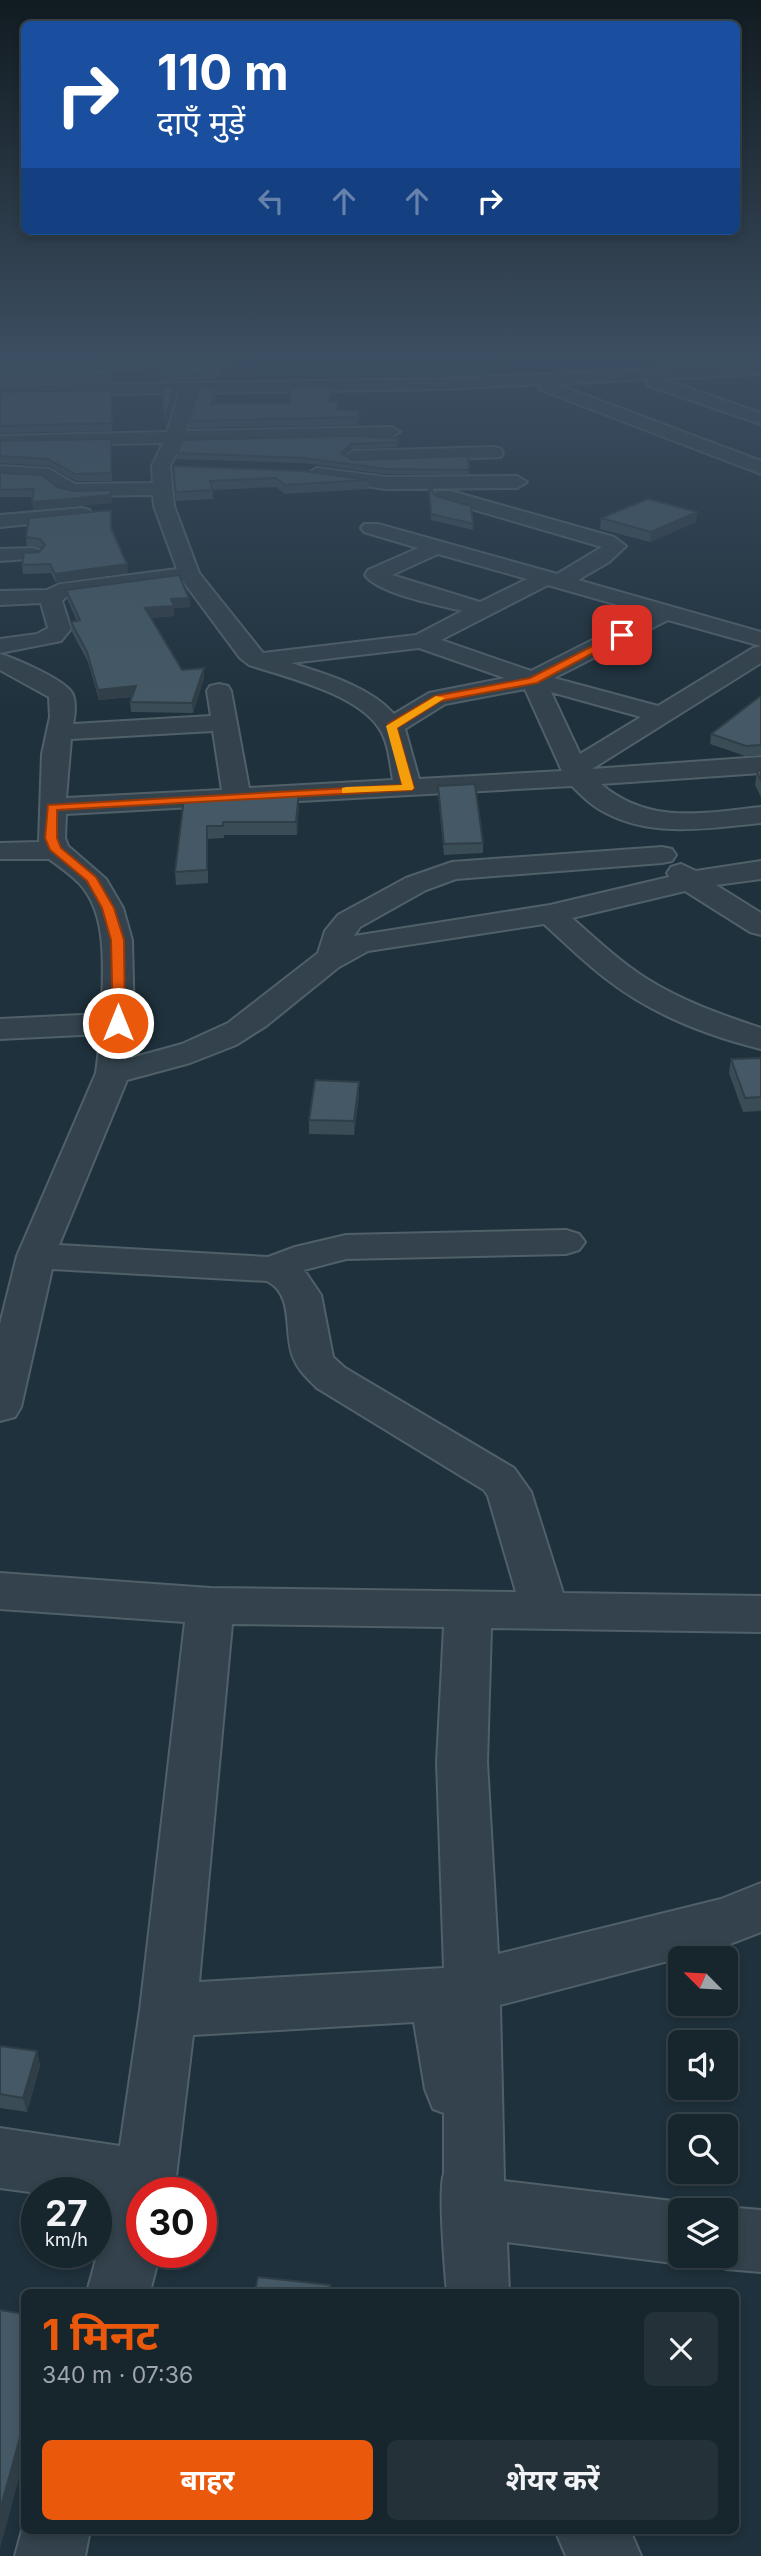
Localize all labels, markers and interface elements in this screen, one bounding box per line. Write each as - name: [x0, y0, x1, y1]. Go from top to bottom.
- text: 110 m: [157, 43, 289, 102]
- icon: right: [42, 49, 133, 140]
- text: दाएँ मुड़ें: [157, 103, 245, 142]
- icon: left: [252, 182, 290, 220]
- icon: ahead: [325, 182, 363, 220]
- icon: ahead: [398, 182, 436, 220]
- icon: right: [471, 182, 509, 220]
- pin: [592, 605, 652, 665]
- icon: arrive: [603, 616, 641, 654]
- position arrow: [81, 986, 155, 1060]
- north arrow: [668, 1946, 738, 2016]
- map controls: [668, 1946, 738, 2268]
- button: sound: [668, 2030, 738, 2100]
- button: search: [668, 2114, 738, 2184]
- speed limit sign: 30: [126, 2177, 217, 2268]
- text: 27: [45, 2192, 88, 2234]
- button: layers: [668, 2198, 738, 2268]
- text: km/h: [45, 2229, 88, 2250]
- text: 1 मिनट: [42, 2309, 158, 2360]
- button: close: [644, 2312, 718, 2386]
- text: 340 m · 07:36: [42, 2361, 193, 2389]
- button: बाहर: [42, 2440, 373, 2520]
- button: शेयर करें: [387, 2440, 718, 2520]

